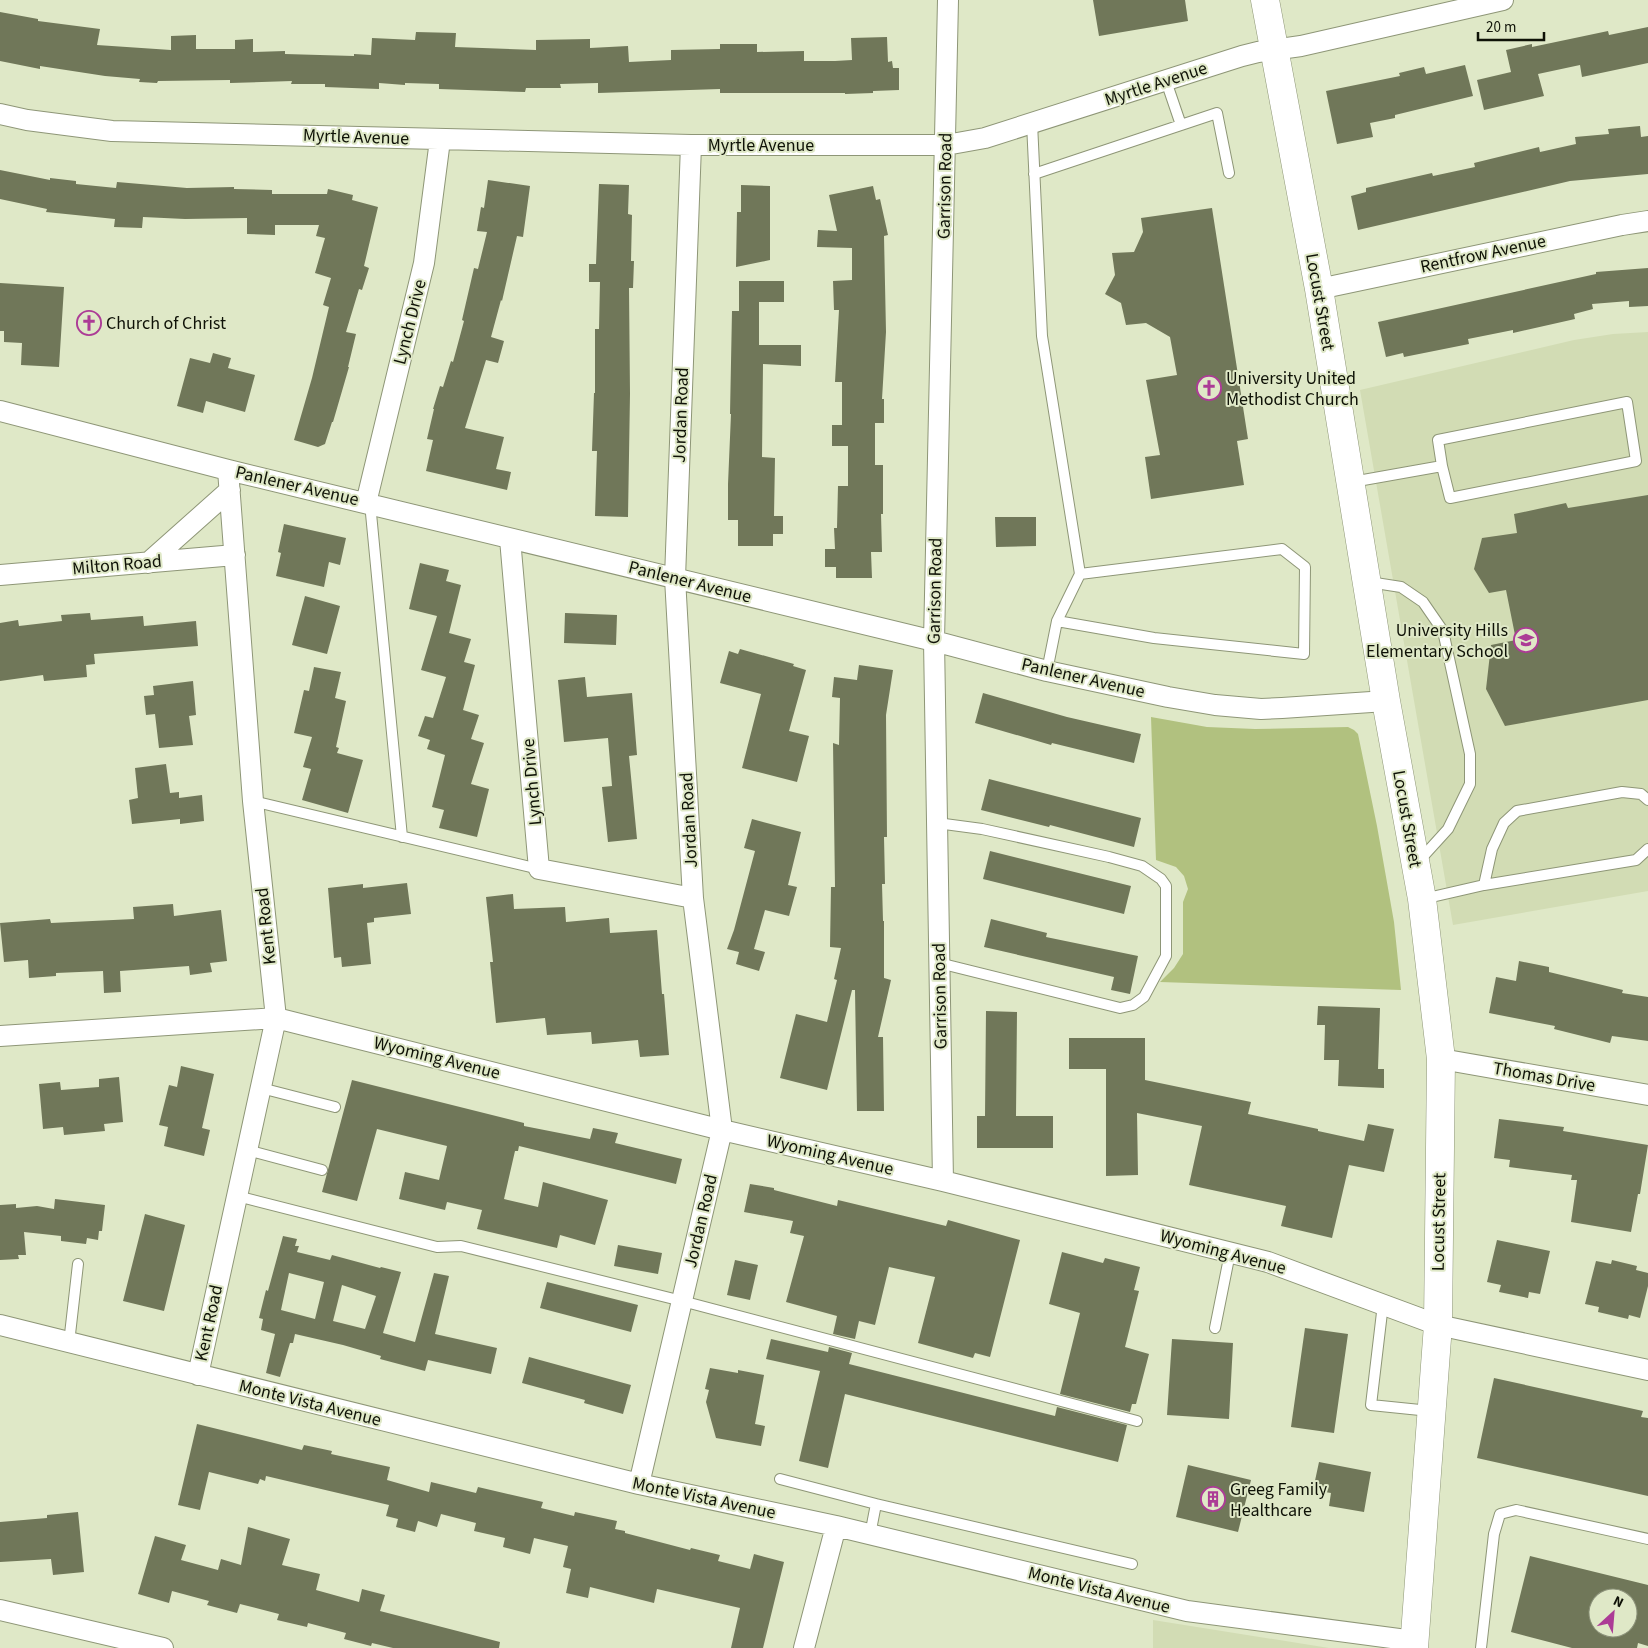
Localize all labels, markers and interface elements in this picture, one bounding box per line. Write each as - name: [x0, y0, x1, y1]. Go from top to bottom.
- scale bar: [1478, 10, 1544, 42]
- text: 20 m: [1486, 17, 1516, 38]
- street label: Myrtle Avenue: [1102, 56, 1211, 112]
- street label: Myrtle Avenue: [302, 123, 410, 151]
- street label: Myrtle Avenue: [708, 133, 814, 158]
- street label: Garrison Road: [932, 133, 958, 239]
- street label: Rentfrow Avenue: [1418, 228, 1548, 280]
- street label: Locust Street: [1299, 251, 1341, 353]
- street label: Lynch Drive: [387, 277, 433, 367]
- church icon: Church of Christ: [76, 310, 102, 336]
- place label: Church of Christ: [106, 311, 226, 336]
- place label: University United Methodist Church: [1226, 366, 1359, 412]
- street label: Jordan Road: [667, 367, 695, 463]
- church icon: University United Methodist Church: [1196, 375, 1222, 401]
- street label: Panlener Avenue: [233, 460, 361, 512]
- street label: Garrison Road: [922, 538, 948, 644]
- street label: Milton Road: [71, 549, 163, 581]
- street label: Panlener Avenue: [626, 555, 754, 609]
- place label: University Hills Elementary School: [1366, 618, 1508, 664]
- school or university icon: University Hills Elementary School: [1513, 627, 1539, 653]
- street label: Panlener Avenue: [1019, 652, 1147, 704]
- street label: Lynch Drive: [516, 738, 548, 826]
- street label: Locust Street: [1386, 768, 1428, 870]
- street label: Jordan Road: [674, 772, 704, 868]
- street label: Kent Road: [250, 886, 282, 966]
- street label: Garrison Road: [927, 943, 953, 1049]
- street label: Wyoming Avenue: [371, 1030, 503, 1086]
- street label: Thomas Drive: [1491, 1056, 1597, 1098]
- street label: Wyoming Avenue: [764, 1128, 896, 1182]
- street label: Jordan Road: [678, 1172, 724, 1270]
- street label: Locust Street: [1426, 1173, 1452, 1271]
- street label: Wyoming Avenue: [1157, 1223, 1289, 1281]
- street label: Kent Road: [189, 1283, 229, 1363]
- street label: Monte Vista Avenue: [236, 1373, 384, 1433]
- street label: Monte Vista Avenue: [630, 1471, 778, 1525]
- place label: Greeg Family Healthcare: [1230, 1477, 1328, 1523]
- building icon: Greeg Family Healthcare: [1200, 1486, 1226, 1512]
- street label: Monte Vista Avenue: [1025, 1560, 1173, 1620]
- north arrow: [1588, 1588, 1638, 1638]
- text: N: [1610, 1591, 1627, 1613]

